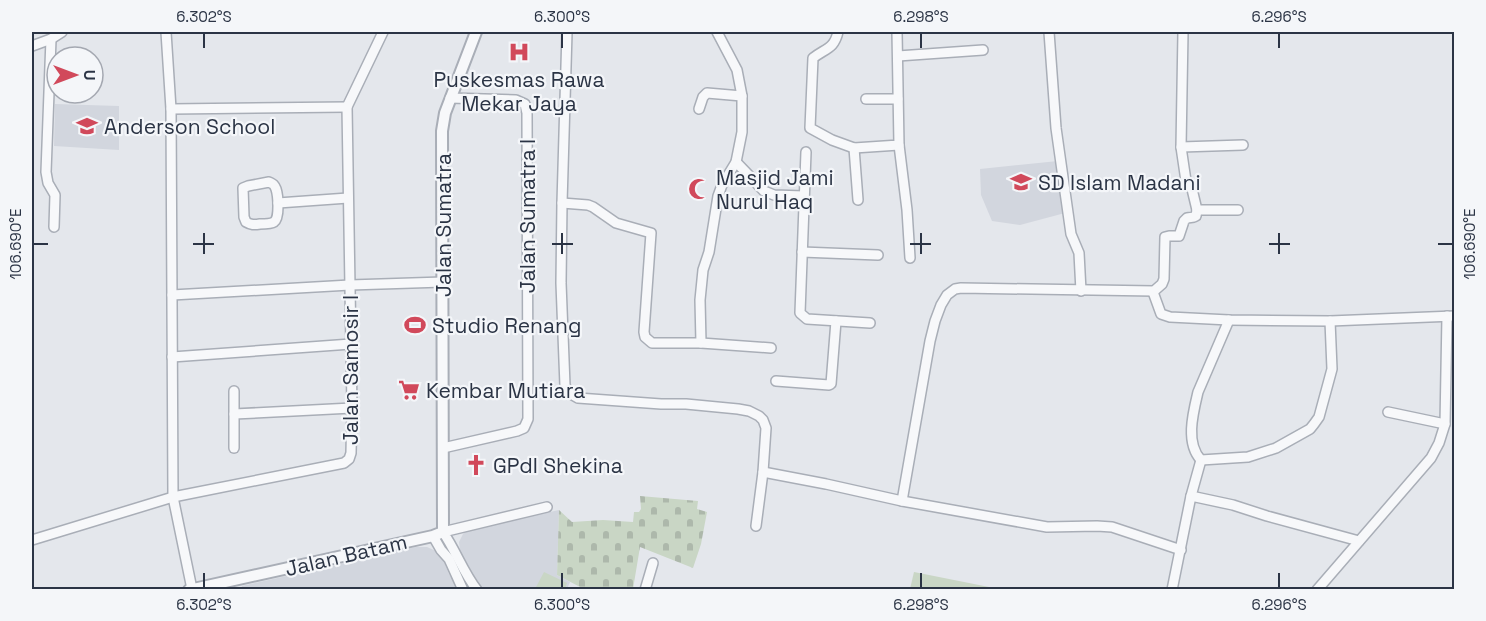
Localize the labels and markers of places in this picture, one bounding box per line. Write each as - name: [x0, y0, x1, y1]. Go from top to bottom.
- hospital icon: Puskesmas Rawa Mekar Jaya: [507, 40, 531, 64]
- place label: Puskesmas Rawa Mekar Jaya: [433, 66, 605, 117]
- place label: Anderson School: [104, 113, 275, 140]
- school or university icon: Anderson School: [75, 114, 99, 138]
- place label: Masjid Jami Nurul Haq: [716, 164, 834, 215]
- place label: SD Islam Madani: [1038, 169, 1201, 196]
- school or university icon: SD Islam Madani: [1009, 170, 1033, 194]
- mosque icon: Masjid Jami Nurul Haq: [687, 177, 711, 201]
- place label: Studio Renang: [432, 312, 581, 339]
- sports icon: Studio Renang: [403, 313, 427, 337]
- place label: Kembar Mutiara: [426, 377, 585, 404]
- supermarket icon: Kembar Mutiara: [397, 378, 421, 402]
- place label: GPdI Shekina: [493, 452, 623, 479]
- church icon: GPdI Shekina: [464, 453, 488, 477]

